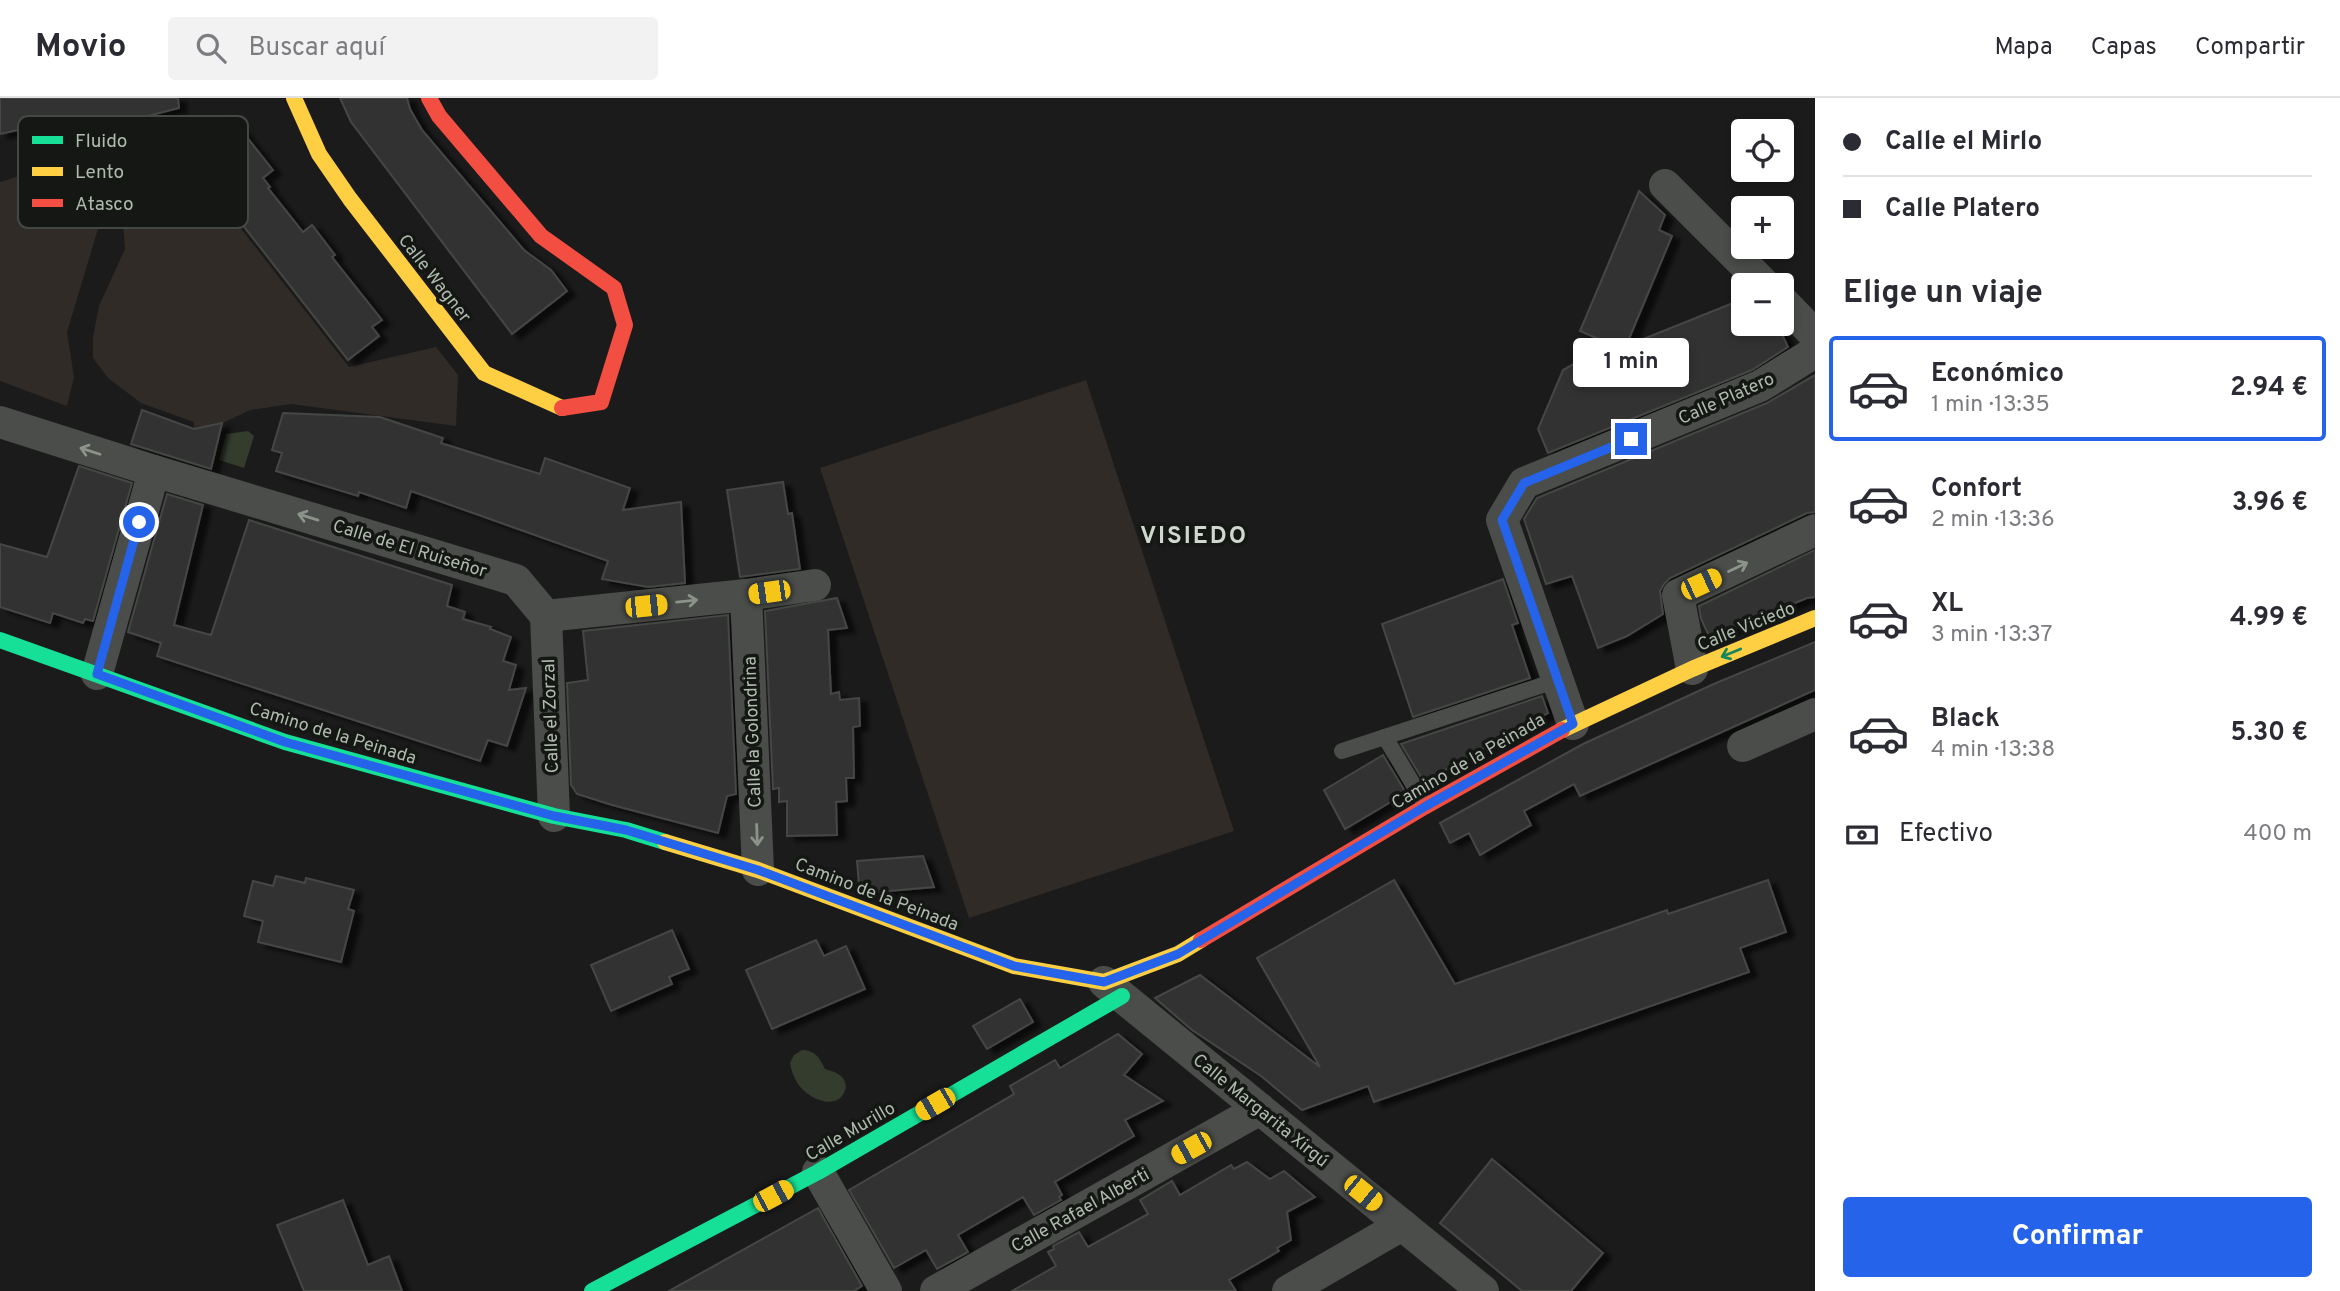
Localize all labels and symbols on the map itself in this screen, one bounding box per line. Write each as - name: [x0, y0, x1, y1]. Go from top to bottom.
- legend: [18, 116, 248, 228]
- text: Fluido: [75, 130, 127, 154]
- text: Lento: [75, 161, 124, 185]
- text: Atasco: [75, 193, 134, 217]
- street label: Calle Wagner: [392, 230, 476, 328]
- callout: 1 min: [1573, 338, 1689, 386]
- street label: Calle Platero: [1675, 368, 1778, 431]
- route end: [1615, 423, 1647, 455]
- one-way arrow: [79, 443, 101, 456]
- route start: [123, 506, 155, 538]
- one-way arrow: [297, 510, 319, 523]
- street label: Calle de El Ruiseñor: [330, 515, 489, 584]
- district label: VISIEDO: [1140, 522, 1248, 552]
- one-way arrow: [1727, 559, 1748, 573]
- car: [1678, 566, 1725, 602]
- car: [747, 579, 792, 605]
- car: [625, 593, 668, 619]
- one-way arrow: [675, 595, 698, 608]
- street label: Calle Viciedo: [1694, 597, 1799, 657]
- one-way arrow: [1721, 647, 1742, 660]
- street label: Calle la Golondrina: [739, 656, 768, 808]
- street label: Calle el Zorzal: [538, 658, 565, 774]
- street label: Camino de la Peinada: [246, 698, 419, 771]
- street label: Camino de la Peinada: [1388, 709, 1550, 816]
- one-way arrow: [750, 823, 763, 846]
- street label: Camino de la Peinada: [791, 854, 962, 937]
- street label: Calle Margarita Xirgú: [1187, 1049, 1333, 1173]
- car: [912, 1084, 959, 1124]
- street label: Calle Murillo: [802, 1097, 900, 1167]
- car: [1168, 1129, 1215, 1167]
- street label: Calle Rafael Alberti: [1007, 1164, 1154, 1259]
- car: [1341, 1172, 1386, 1214]
- car: [750, 1177, 797, 1215]

